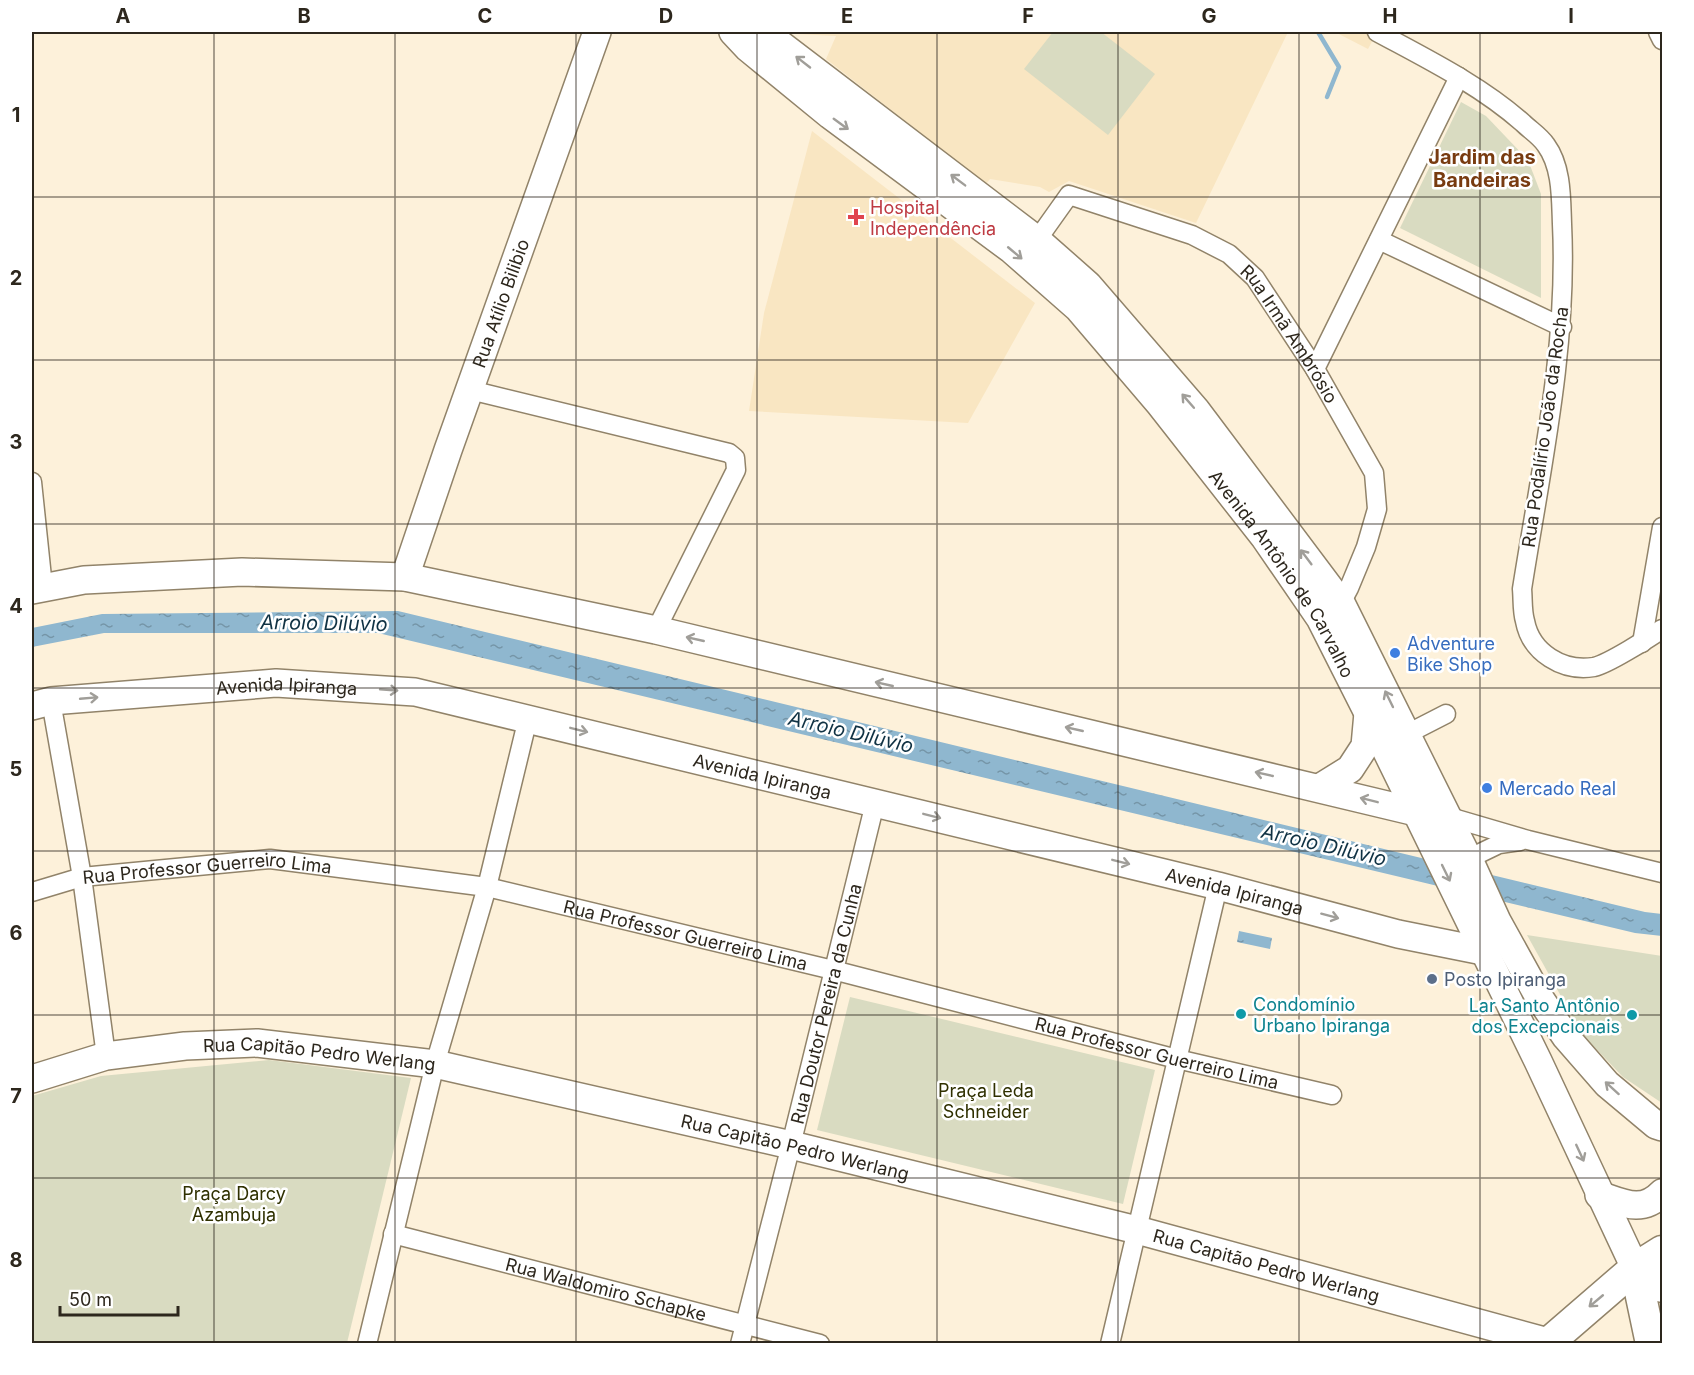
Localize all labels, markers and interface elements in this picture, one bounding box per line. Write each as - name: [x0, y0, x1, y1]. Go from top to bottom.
- text: A: [116, 4, 131, 28]
- text: B: [297, 4, 311, 28]
- text: C: [478, 4, 492, 28]
- text: D: [659, 4, 673, 28]
- text: E: [841, 4, 853, 28]
- text: F: [1022, 4, 1034, 28]
- text: G: [1201, 4, 1217, 28]
- text: H: [1383, 4, 1397, 28]
- text: I: [1568, 4, 1574, 28]
- one-way arrow: [795, 55, 811, 68]
- text: 1: [12, 103, 20, 127]
- one-way arrow: [833, 118, 849, 130]
- district label: Jardim das Bandeiras: [1428, 145, 1536, 192]
- one-way arrow: [950, 174, 966, 187]
- place label: Hospital Independência: [870, 197, 996, 239]
- marker: Hospital Independência: [847, 208, 865, 226]
- street label: Rua Atílio Bilibio: [468, 236, 533, 370]
- one-way arrow: [1007, 246, 1023, 259]
- street label: Rua Irmã Ambrósio: [1237, 260, 1342, 407]
- text: 2: [10, 266, 22, 290]
- street label: Rua Podalírio João da Rocha: [1518, 305, 1572, 549]
- one-way arrow: [1181, 394, 1195, 409]
- text: 3: [10, 430, 22, 454]
- street label: Avenida Antônio de Carvalho: [1205, 466, 1359, 681]
- one-way arrow: [1300, 549, 1313, 565]
- text: 4: [9, 594, 23, 618]
- water label: Arroio Dilúvio: [259, 610, 388, 636]
- one-way arrow: [685, 633, 704, 645]
- place label: Adventure Bike Shop: [1407, 633, 1495, 675]
- marker: Adventure Bike Shop: [1388, 646, 1402, 660]
- street label: Avenida Ipiranga: [215, 672, 358, 699]
- one-way arrow: [875, 678, 894, 690]
- one-way arrow: [378, 685, 398, 696]
- one-way arrow: [1383, 691, 1394, 709]
- one-way arrow: [79, 692, 99, 703]
- water label: Arroio Dilúvio: [785, 706, 916, 758]
- one-way arrow: [1065, 723, 1084, 734]
- one-way arrow: [569, 725, 588, 737]
- street label: Avenida Ipiranga: [691, 749, 834, 803]
- text: 5: [10, 757, 22, 781]
- one-way arrow: [1255, 767, 1274, 779]
- place label: Mercado Real: [1499, 778, 1616, 799]
- marker: Mercado Real: [1480, 781, 1494, 795]
- one-way arrow: [1359, 793, 1378, 805]
- one-way arrow: [922, 811, 941, 823]
- water label: Arroio Dilúvio: [1258, 819, 1389, 871]
- street label: Rua Professor Guerreiro Lima: [82, 848, 333, 887]
- one-way arrow: [1111, 857, 1130, 869]
- street label: Avenida Ipiranga: [1163, 863, 1306, 919]
- one-way arrow: [1441, 863, 1453, 881]
- street label: Rua Doutor Pereira da Cunha: [786, 881, 865, 1126]
- street label: Rua Professor Guerreiro Lima: [561, 895, 810, 974]
- one-way arrow: [1320, 911, 1339, 922]
- text: 6: [10, 921, 23, 945]
- place label: Posto Ipiranga: [1444, 969, 1566, 990]
- marker: Posto Ipiranga: [1425, 972, 1439, 986]
- place label: Condomínio Urbano Ipiranga: [1253, 994, 1390, 1036]
- place label: Lar Santo Antônio dos Excepcionais: [1469, 995, 1620, 1037]
- marker: Condomínio Urbano Ipiranga: [1234, 1007, 1248, 1021]
- marker: Lar Santo Antônio dos Excepcionais: [1625, 1008, 1639, 1022]
- street label: Rua Professor Guerreiro Lima: [1033, 1012, 1281, 1093]
- street label: Rua Capitão Pedro Werlang: [202, 1032, 437, 1074]
- park label: Praça Leda Schneider: [938, 1080, 1034, 1122]
- one-way arrow: [1605, 1081, 1620, 1095]
- text: 7: [10, 1084, 22, 1108]
- street label: Rua Capitão Pedro Werlang: [679, 1110, 911, 1184]
- one-way arrow: [1574, 1143, 1586, 1161]
- park label: Praça Darcy Azambuja: [182, 1183, 286, 1225]
- street label: Rua Capitão Pedro Werlang: [1151, 1224, 1382, 1306]
- text: 8: [9, 1248, 23, 1272]
- street label: Rua Waldomiro Schapke: [503, 1253, 709, 1325]
- scale bar: [60, 1279, 178, 1317]
- text: 50 m: [69, 1289, 112, 1310]
- one-way arrow: [1589, 1294, 1604, 1308]

